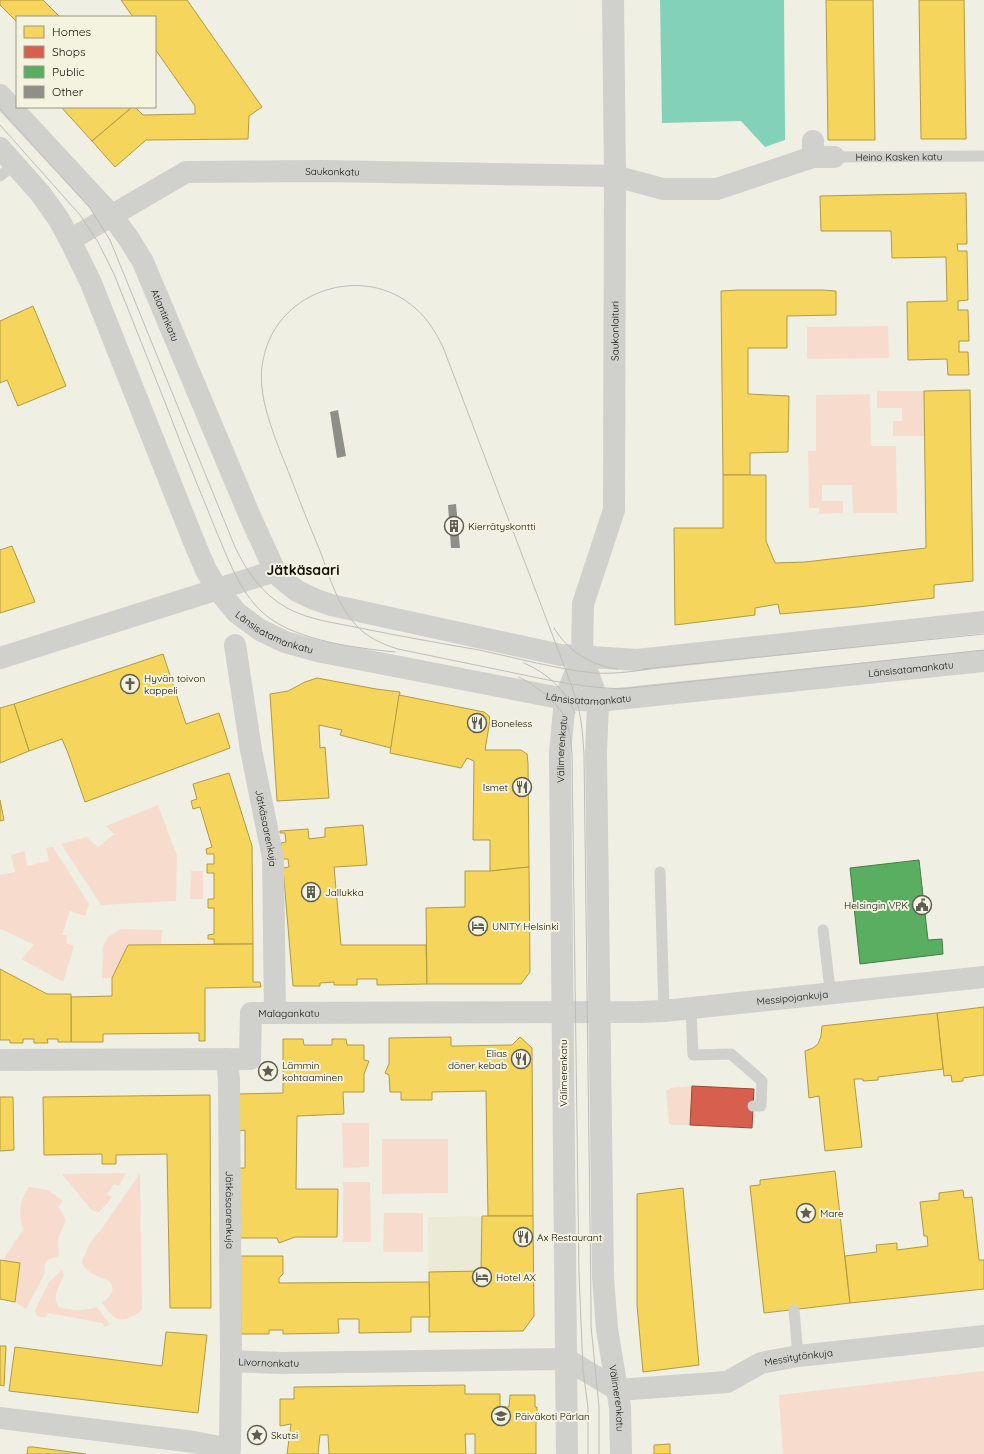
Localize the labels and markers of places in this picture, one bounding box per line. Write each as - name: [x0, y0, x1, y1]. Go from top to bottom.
- building icon: Kierrätyskontti: [443, 515, 465, 537]
- place label: Kierrätyskontti: [468, 520, 536, 533]
- place label: Hyvän toivon kappeli: [144, 672, 205, 697]
- church icon: Hyvän toivon kappeli: [119, 673, 141, 695]
- restaurant icon: Boneless: [466, 712, 488, 734]
- place label: Boneless: [491, 717, 533, 730]
- restaurant icon: Ismet: [511, 776, 533, 798]
- place label: Ismet: [483, 781, 509, 794]
- building icon: Jallukka: [300, 881, 322, 903]
- place label: Jallukka: [325, 886, 364, 899]
- public building icon: Helsingin VPK: [911, 894, 933, 916]
- place label: Helsingin VPK: [844, 899, 908, 912]
- hotel icon: UNITY Helsinki: [467, 915, 489, 937]
- place label: UNITY Helsinki: [492, 920, 559, 933]
- place label: Elias döner kebab: [448, 1047, 507, 1072]
- restaurant icon: Elias döner kebab: [510, 1048, 532, 1070]
- place label: Lämmin kohtaaminen: [282, 1059, 343, 1084]
- place icon: Lämmin kohtaaminen: [257, 1060, 279, 1082]
- place icon: Mare: [795, 1202, 817, 1224]
- place label: Mare: [820, 1207, 844, 1220]
- restaurant icon: Ax Restaurant: [512, 1226, 534, 1248]
- place label: Ax Restaurant: [537, 1231, 603, 1244]
- hotel icon: Hotel AX: [471, 1266, 493, 1288]
- place label: Hotel AX: [496, 1271, 536, 1284]
- school or university icon: Päiväkoti Pärlan: [490, 1405, 512, 1427]
- place label: Päiväkoti Pärlan: [515, 1410, 590, 1423]
- place icon: Skutsi: [246, 1424, 268, 1446]
- place label: Skutsi: [271, 1429, 298, 1442]

